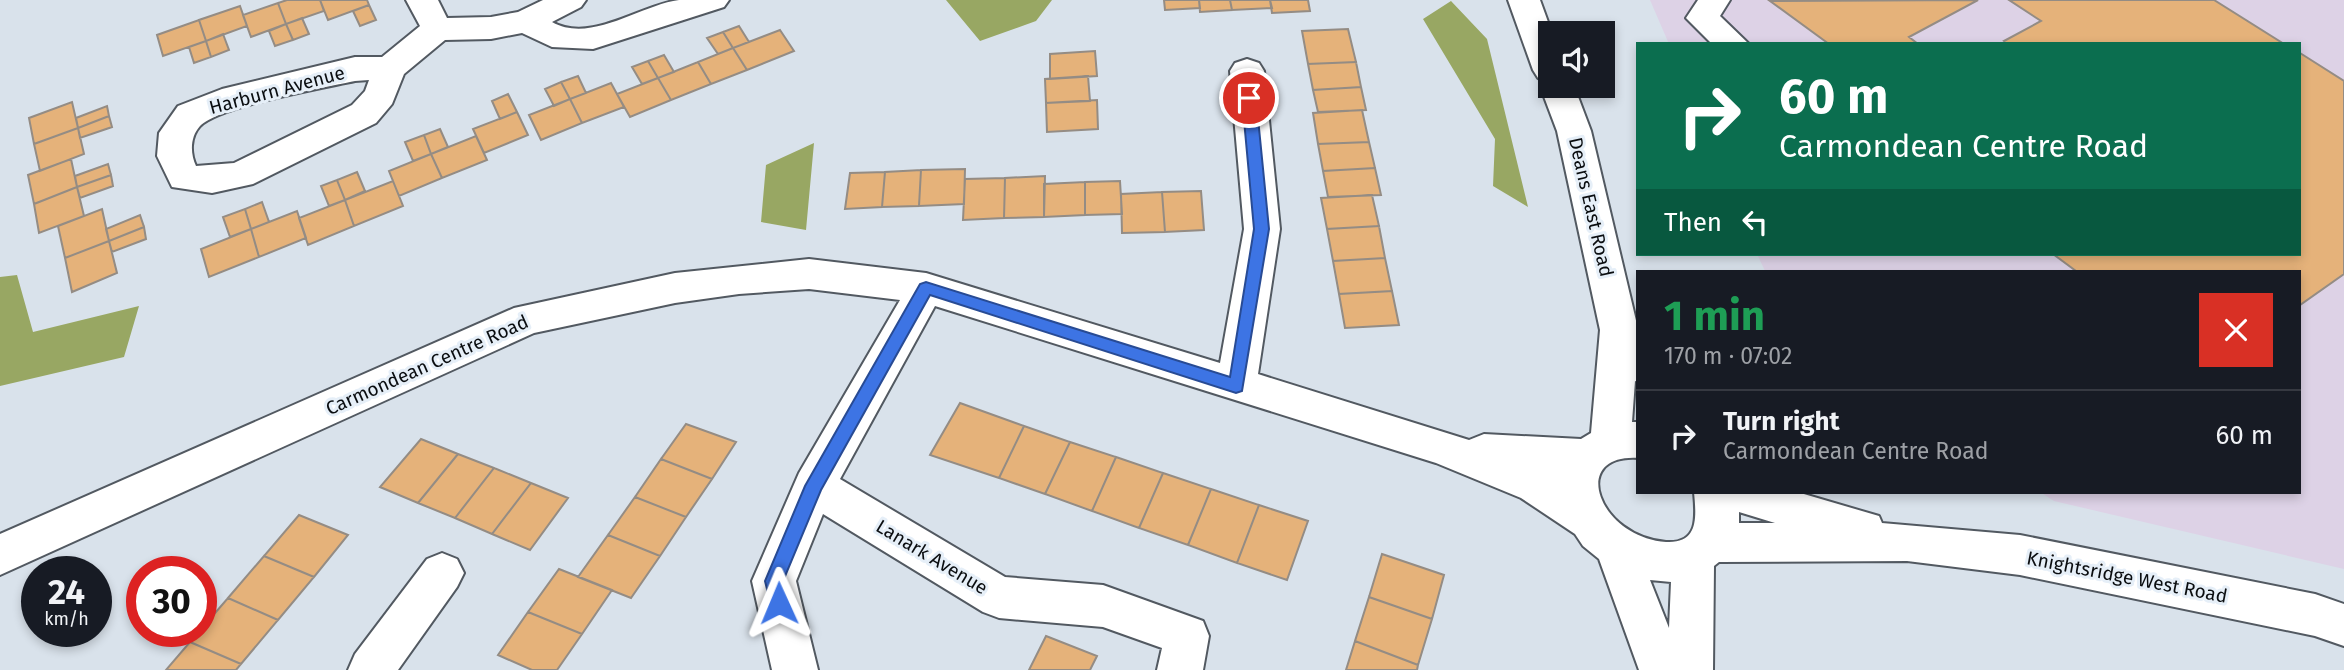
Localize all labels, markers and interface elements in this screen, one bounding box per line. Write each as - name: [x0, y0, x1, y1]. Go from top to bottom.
- map controls: [1538, 21, 1615, 98]
- button: sound: [1538, 21, 1615, 98]
- street label: Harburn Avenue: [207, 61, 347, 119]
- text: 60 m: [1779, 67, 1888, 126]
- pin: [1219, 68, 1279, 128]
- icon: right: [1664, 70, 1755, 161]
- icon: arrive: [1230, 79, 1268, 117]
- text: Carmondean Centre Road: [1779, 127, 2148, 165]
- street label: Deans East Road: [1564, 135, 1618, 279]
- icon: left: [1736, 203, 1774, 241]
- text: Then: [1664, 207, 1722, 238]
- text: 1 min: [1664, 291, 1765, 341]
- button: close: [2199, 293, 2273, 367]
- street label: Carmondean Centre Road: [322, 310, 532, 420]
- text: 170 m · 07:02: [1664, 342, 1792, 370]
- text: Turn right: [1723, 406, 1840, 437]
- icon: right: [1664, 417, 1702, 455]
- text: 60 m: [2215, 420, 2273, 451]
- text: Carmondean Centre Road: [1723, 437, 1988, 465]
- street label: Lanark Avenue: [872, 515, 992, 599]
- street label: Knightsridge West Road: [2025, 546, 2229, 608]
- speed limit sign: 30: [126, 556, 217, 647]
- position arrow: [742, 566, 816, 640]
- text: 24: [48, 571, 85, 613]
- text: km/h: [44, 608, 89, 630]

